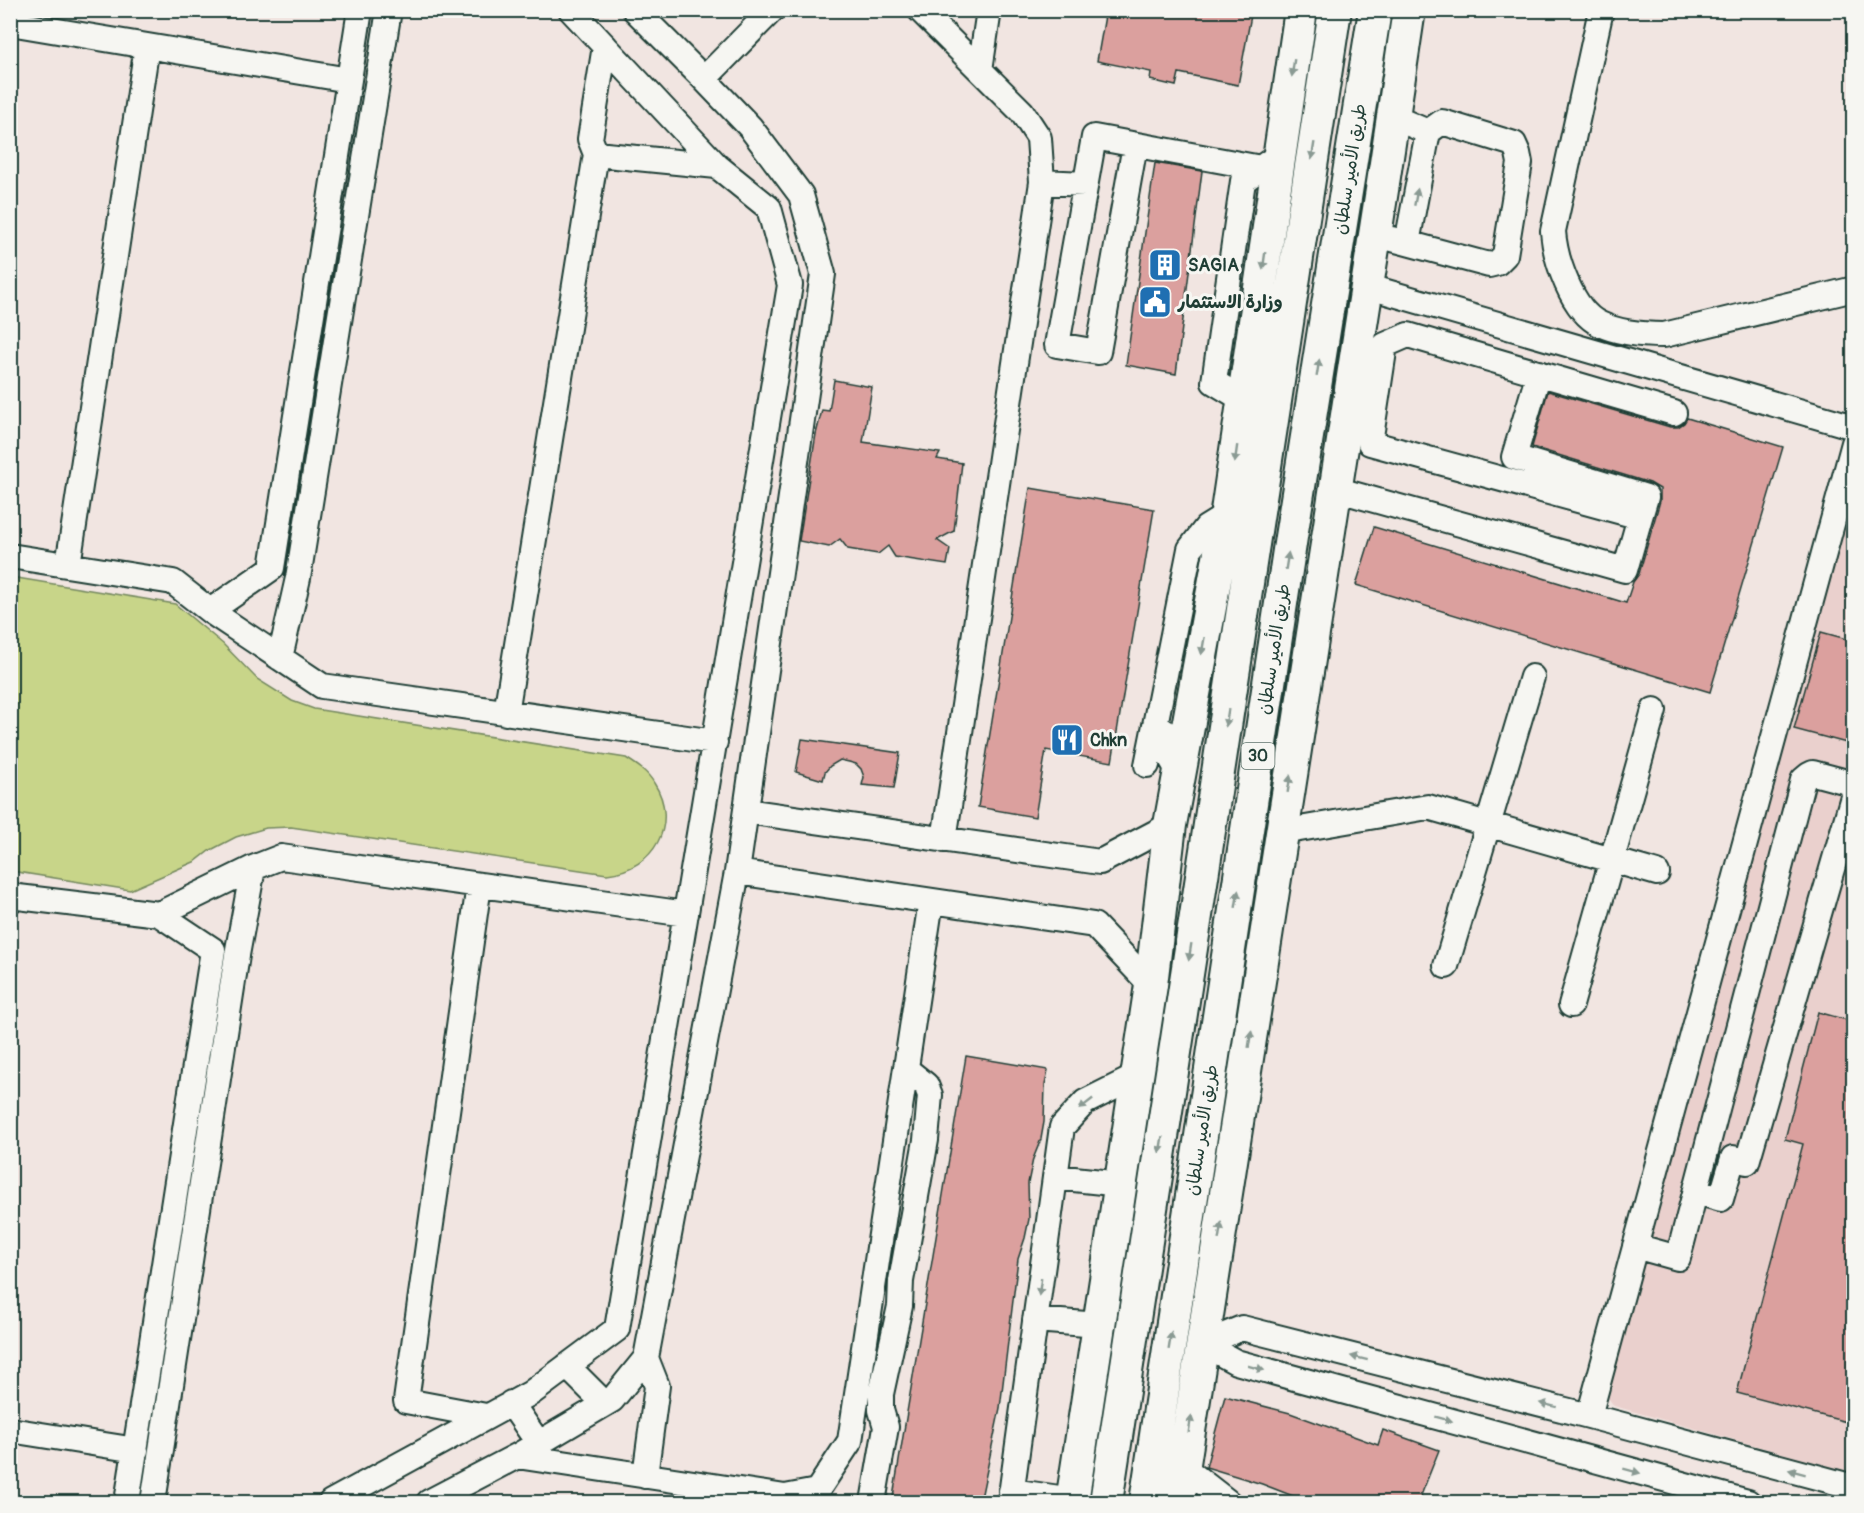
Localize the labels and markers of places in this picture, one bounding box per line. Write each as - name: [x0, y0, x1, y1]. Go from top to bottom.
- building icon: SAGIA: [1147, 247, 1183, 283]
- place label: SAGIA: [1188, 254, 1239, 277]
- public building icon: وزارة الاستثمار: [1137, 284, 1173, 320]
- place label: وزارة الاستثمار: [1177, 291, 1283, 314]
- restaurant icon: Chkn: [1049, 722, 1085, 758]
- place label: Chkn: [1090, 729, 1127, 752]

